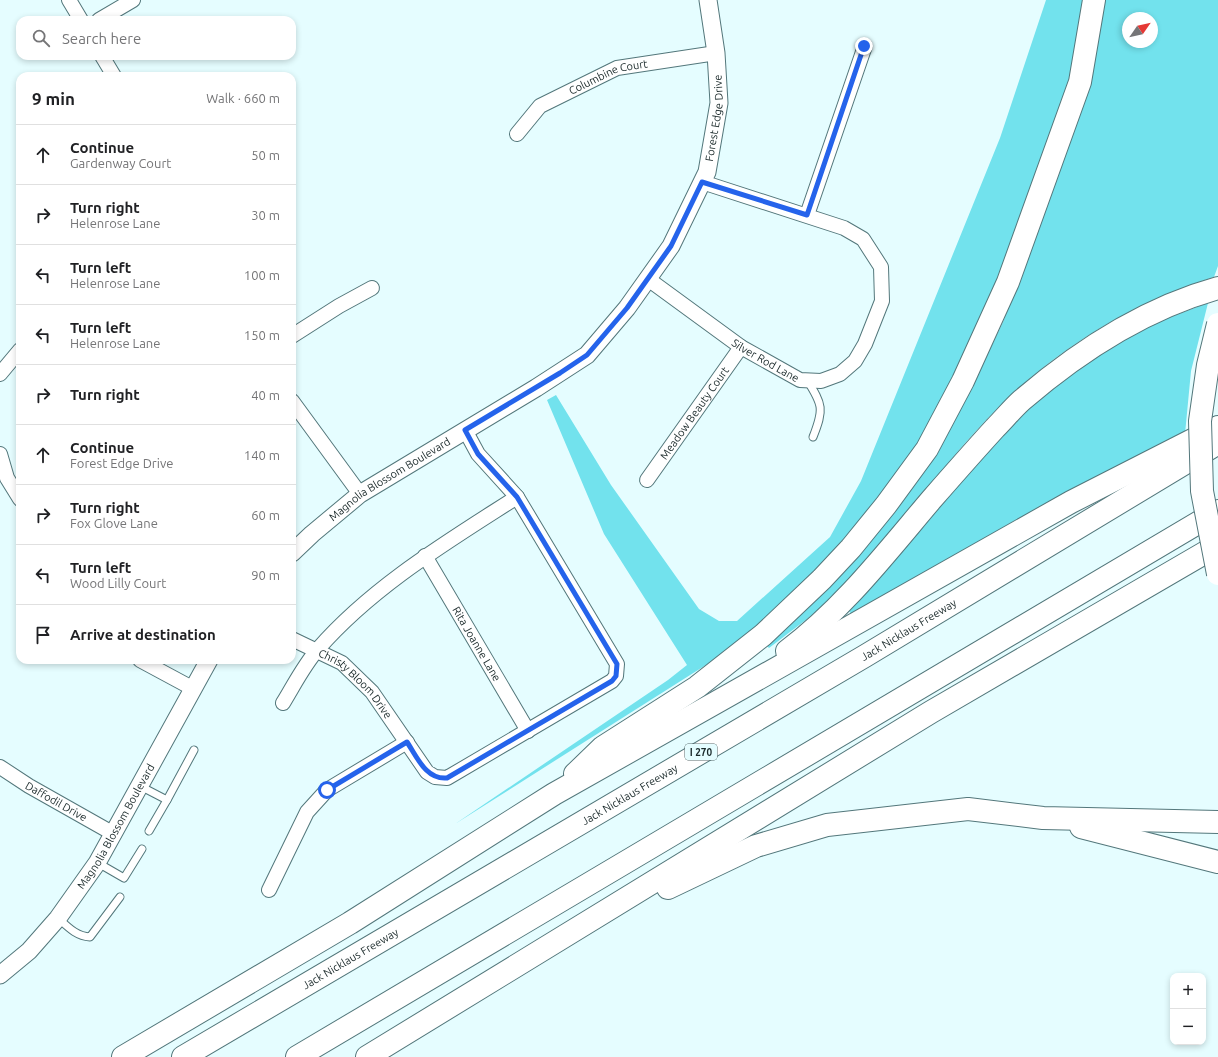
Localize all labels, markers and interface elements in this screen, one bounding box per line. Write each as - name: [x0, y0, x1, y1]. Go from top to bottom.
- north arrow: [1122, 12, 1158, 48]
- search box: [16, 16, 296, 60]
- icon: search: [30, 27, 52, 49]
- text: Search here: [62, 30, 141, 47]
- route end: [855, 37, 873, 55]
- street label: Columbine Court: [567, 57, 649, 97]
- street label: Forest Edge Drive: [703, 74, 725, 162]
- text: 9 min: [32, 89, 75, 108]
- text: Walk · 660 m: [206, 91, 280, 105]
- text: Continue: [70, 139, 134, 156]
- icon: ahead: [32, 144, 54, 166]
- text: 50 m: [251, 148, 280, 162]
- text: Gardenway Court: [70, 156, 171, 170]
- text: Turn right: [70, 199, 140, 216]
- icon: right: [32, 204, 54, 226]
- text: 30 m: [251, 208, 280, 222]
- text: Helenrose Lane: [70, 216, 160, 230]
- text: Turn left: [70, 259, 131, 276]
- icon: left: [32, 264, 54, 286]
- text: 100 m: [244, 268, 280, 282]
- text: Helenrose Lane: [70, 276, 160, 290]
- text: Turn left: [70, 319, 131, 336]
- icon: left: [32, 324, 54, 346]
- text: 150 m: [244, 328, 280, 342]
- text: Helenrose Lane: [70, 336, 160, 350]
- street label: Silver Rod Lane: [729, 336, 801, 384]
- street label: Meadow Beauty Court: [658, 364, 731, 462]
- icon: right: [32, 384, 54, 406]
- text: Turn right: [70, 386, 140, 403]
- text: 40 m: [251, 388, 280, 402]
- street label: Magnolia Blossom Boulevard: [327, 435, 452, 523]
- text: Continue: [70, 439, 134, 456]
- icon: ahead: [32, 444, 54, 466]
- text: 140 m: [244, 448, 280, 462]
- text: Forest Edge Drive: [70, 456, 173, 470]
- text: Turn right: [70, 499, 140, 516]
- icon: right: [32, 504, 54, 526]
- text: 60 m: [251, 508, 280, 522]
- text: Fox Glove Lane: [70, 516, 158, 530]
- text: Turn left: [70, 559, 131, 576]
- icon: left: [32, 564, 54, 586]
- text: 90 m: [251, 568, 280, 582]
- text: Wood Lilly Court: [70, 576, 166, 590]
- street label: Jack Nicklaus Freeway: [859, 596, 959, 663]
- street label: Rita Joanne Lane: [450, 604, 503, 683]
- icon: arrive: [32, 624, 54, 646]
- text: Arrive at destination: [70, 626, 216, 643]
- street label: Christy Bloom Drive: [317, 647, 394, 721]
- road number: I 270: [685, 744, 717, 760]
- street label: Jack Nicklaus Freeway: [579, 761, 680, 827]
- street label: Magnolia Blossom Boulevard: [75, 762, 157, 891]
- street label: Daffodil Drive: [23, 779, 89, 824]
- route start: [318, 781, 336, 799]
- street label: Jack Nicklaus Freeway: [300, 925, 401, 991]
- map controls: [1170, 973, 1206, 1045]
- button: +: [1170, 973, 1206, 1009]
- button: −: [1170, 1009, 1206, 1045]

